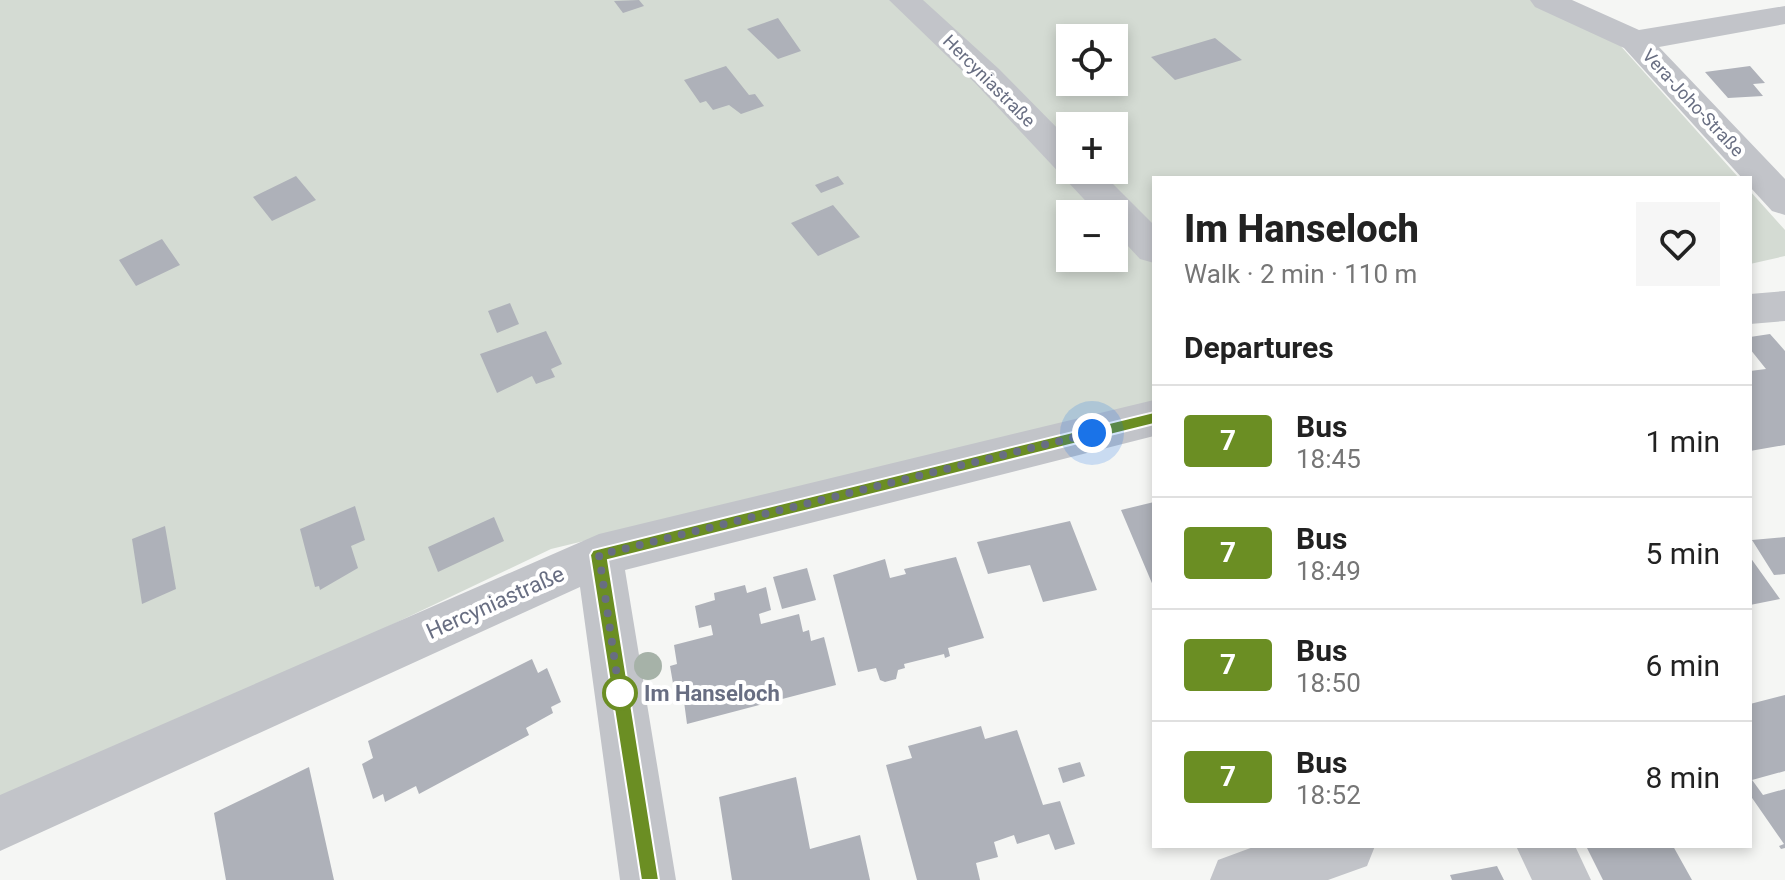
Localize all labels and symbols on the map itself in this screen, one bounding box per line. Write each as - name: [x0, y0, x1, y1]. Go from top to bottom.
- street label: Hercyniastraße: [939, 30, 1040, 131]
- street label: Vera-Joho-Straße: [1638, 45, 1748, 161]
- your location: [1072, 413, 1112, 453]
- street label: Hercyniastraße: [422, 561, 568, 644]
- marker: Im Hanseloch: [603, 676, 637, 710]
- place label: Im Hanseloch: [644, 681, 780, 706]

